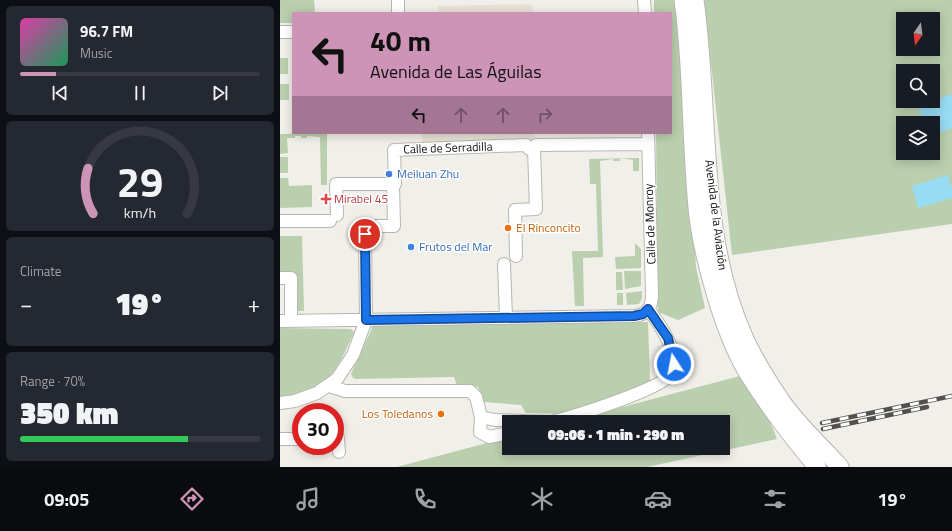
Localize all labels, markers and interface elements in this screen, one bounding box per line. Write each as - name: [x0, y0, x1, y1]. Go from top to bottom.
- north arrow: [896, 12, 940, 56]
- map controls: [896, 12, 940, 160]
- text: 40 m: [370, 19, 431, 62]
- text: 96.7 FM: [80, 20, 133, 43]
- icon: left: [304, 28, 356, 80]
- text: Music: [80, 43, 112, 63]
- text: Avenida de Las Águilas: [370, 58, 542, 85]
- button: search: [896, 64, 940, 108]
- icon: previous: [49, 82, 71, 104]
- icon: pause: [129, 82, 151, 104]
- icon: next: [209, 82, 231, 104]
- icon: left: [408, 104, 430, 126]
- icon: ahead: [450, 104, 472, 126]
- icon: ahead: [492, 104, 514, 126]
- icon: right: [534, 104, 556, 126]
- button: layers: [896, 116, 940, 160]
- street label: Calle de Serradilla: [403, 136, 493, 159]
- text: 29: [117, 150, 163, 213]
- street label: Avenida de la Aviación: [700, 159, 733, 271]
- place label: Meiluan Zhu: [397, 164, 459, 183]
- marker: Meiluan Zhu: [384, 169, 394, 179]
- street label: Calle de Monroy: [639, 183, 660, 265]
- place label: Mirabel 45: [334, 189, 388, 208]
- marker: Mirabel 45: [321, 194, 331, 204]
- text: km/h: [124, 201, 156, 223]
- pin: [348, 217, 382, 251]
- place label: El Rinconcito: [516, 218, 581, 237]
- icon: arrive: [354, 223, 376, 245]
- marker: El Rinconcito: [503, 223, 513, 233]
- place label: Frutos del Mar: [419, 237, 492, 256]
- marker: Frutos del Mar: [406, 242, 416, 252]
- text: Climate: [20, 261, 61, 281]
- text: 19°: [115, 281, 165, 327]
- text: −: [20, 287, 32, 321]
- text: +: [248, 287, 260, 321]
- position arrow: [653, 343, 695, 385]
- text: Range · 70%: [20, 371, 85, 391]
- text: 350 km: [20, 390, 118, 436]
- speed limit sign: 30: [292, 403, 344, 455]
- place label: Los Toledanos: [362, 404, 433, 423]
- marker: Los Toledanos: [436, 409, 446, 419]
- text: 09:06 · 1 min · 290 m: [548, 423, 684, 446]
- icon: directions: [178, 485, 206, 513]
- icon: music: [294, 485, 322, 513]
- icon: phone: [411, 485, 439, 513]
- icon: climate: [528, 485, 556, 513]
- icon: car: [644, 485, 672, 513]
- icon: filters: [761, 485, 789, 513]
- text: 09:05: [44, 486, 89, 513]
- text: 19°: [877, 486, 908, 513]

